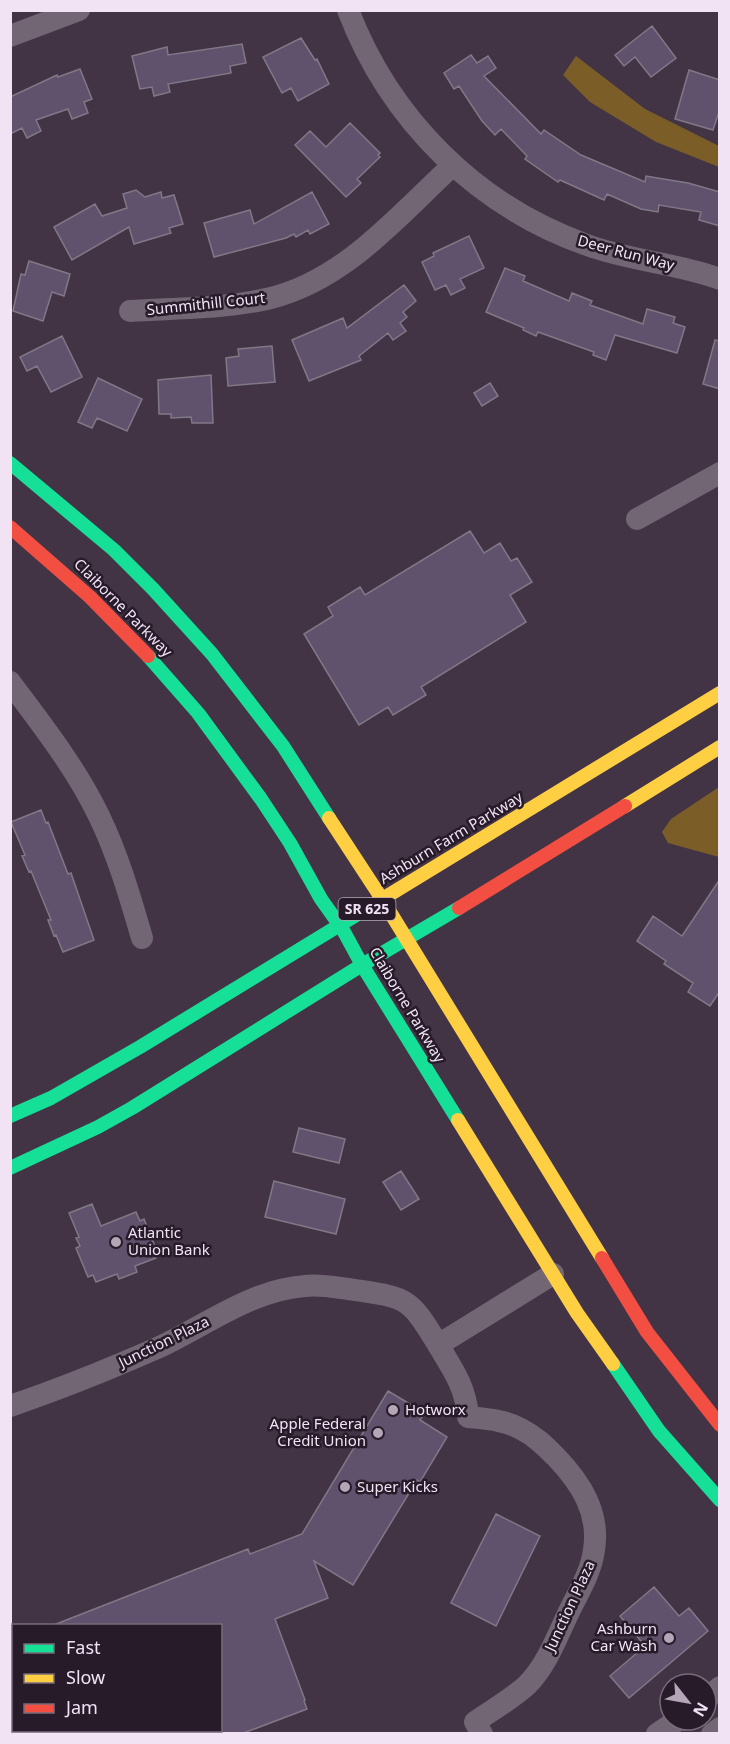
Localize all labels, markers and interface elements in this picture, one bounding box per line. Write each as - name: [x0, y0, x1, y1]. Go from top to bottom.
- street label: Deer Run Way: [576, 230, 677, 275]
- street label: Summithill Court: [146, 287, 267, 319]
- street label: Claiborne Parkway: [70, 554, 177, 661]
- street label: Ashburn Farm Parkway: [375, 786, 526, 888]
- road number: SR 625: [338, 898, 395, 920]
- street label: Claiborne Parkway: [365, 943, 450, 1066]
- place label: Atlantic Union Bank: [128, 1222, 210, 1259]
- marker: Atlantic Union Bank: [109, 1235, 123, 1249]
- street label: Junction Plaza: [113, 1311, 212, 1372]
- place label: Hotworx: [405, 1399, 466, 1419]
- marker: Hotworx: [386, 1403, 400, 1417]
- place label: Apple Federal Credit Union: [270, 1413, 366, 1450]
- marker: Apple Federal Credit Union: [371, 1426, 385, 1440]
- place label: Super Kicks: [357, 1476, 438, 1496]
- marker: Super Kicks: [338, 1480, 352, 1494]
- street label: Junction Plaza: [538, 1557, 599, 1656]
- place label: Ashburn Car Wash: [590, 1618, 657, 1655]
- legend: [12, 1624, 222, 1732]
- marker: Ashburn Car Wash: [662, 1631, 676, 1645]
- text: Fast: [66, 1635, 101, 1659]
- text: Slow: [66, 1665, 105, 1689]
- north arrow: [658, 1672, 718, 1732]
- text: Jam: [64, 1695, 98, 1719]
- text: N: [688, 1698, 714, 1721]

